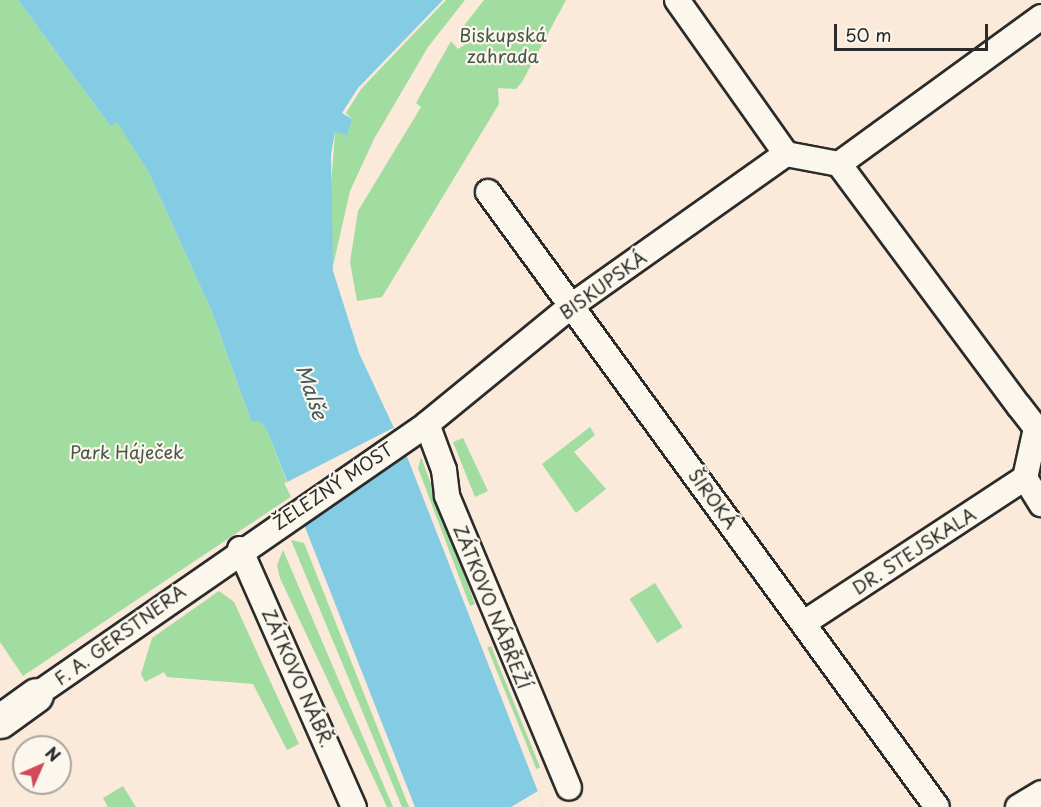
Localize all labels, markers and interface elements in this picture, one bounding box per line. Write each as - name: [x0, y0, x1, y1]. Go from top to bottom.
- scale bar: [837, 12, 992, 50]
- text: 50 m: [845, 21, 892, 48]
- park label: Biskupská zahrada: [459, 25, 547, 68]
- street label: BISKUPSKÁ: [555, 246, 651, 324]
- water label: Malše: [291, 361, 333, 423]
- street label: ŽELEZNÝ MOST: [268, 438, 398, 534]
- park label: Park Háječek: [69, 441, 185, 463]
- street label: ŠIROKÁ: [684, 465, 742, 533]
- street label: DR. STEJSKALA: [849, 503, 979, 599]
- street label: ZÁTKOVO NÁBŘEŽÍ: [449, 521, 535, 693]
- street label: F. A. GERSTNERA: [50, 580, 190, 690]
- street label: ZÁTKOVO NÁBŘ.: [258, 605, 338, 751]
- north arrow: [12, 735, 72, 795]
- text: N: [40, 741, 66, 767]

